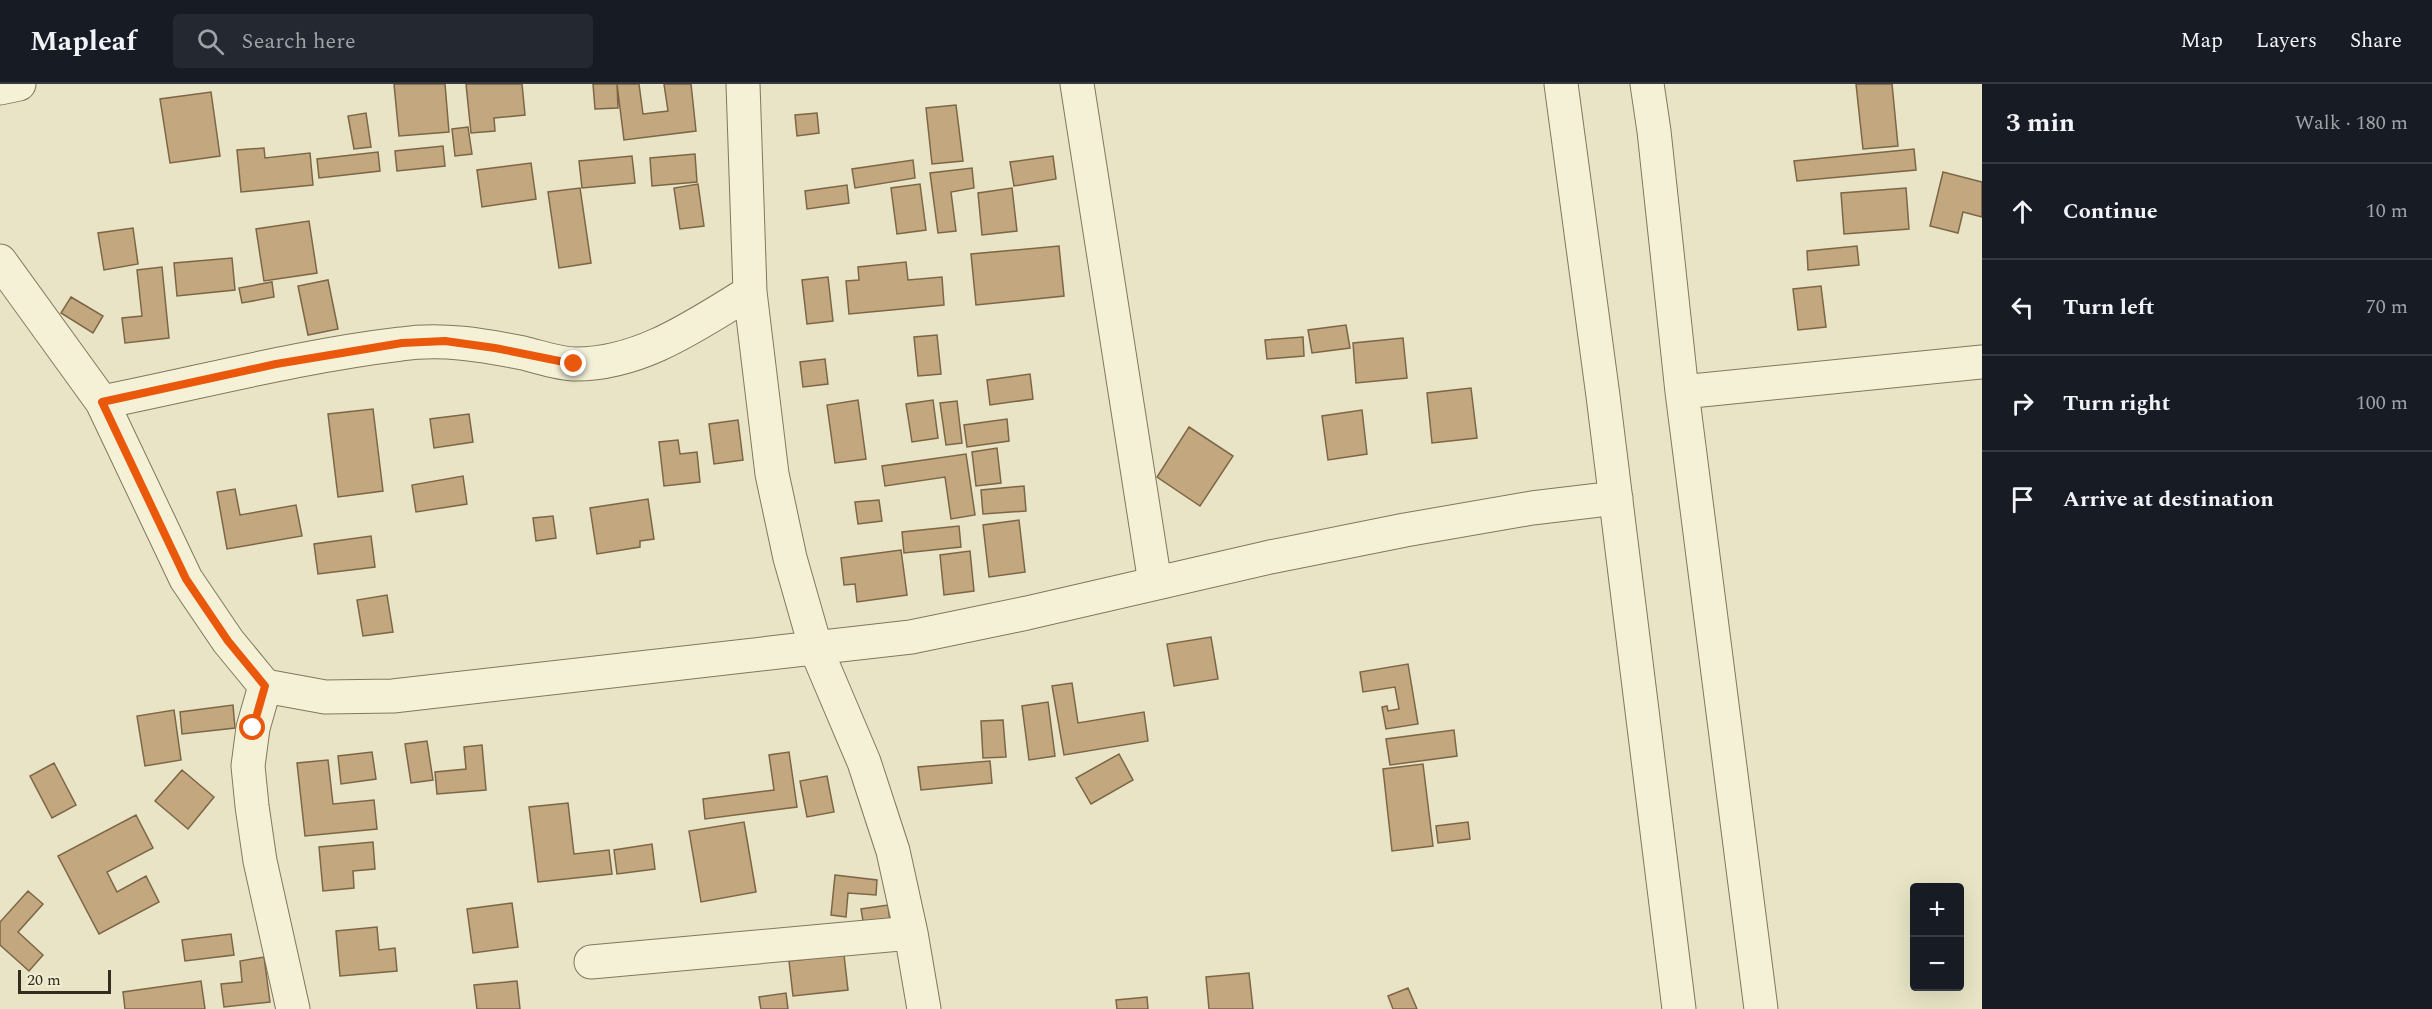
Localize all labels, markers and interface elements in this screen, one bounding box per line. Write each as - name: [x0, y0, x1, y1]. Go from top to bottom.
- search box: [173, 14, 593, 68]
- text: Mapleaf: [30, 20, 137, 63]
- icon: search: [194, 25, 227, 58]
- text: Search here: [242, 25, 356, 58]
- text: Map: [2181, 25, 2223, 57]
- text: Layers: [2256, 25, 2317, 57]
- text: Share: [2350, 25, 2402, 57]
- text: 3 min: [2006, 103, 2075, 143]
- text: Walk · 180 m: [2295, 108, 2408, 138]
- icon: ahead: [2006, 195, 2039, 228]
- text: Continue: [2063, 195, 2158, 228]
- text: 10 m: [2366, 196, 2408, 226]
- icon: left: [2006, 291, 2039, 324]
- text: Turn left: [2063, 291, 2155, 324]
- text: 70 m: [2366, 292, 2408, 322]
- route end: [560, 350, 586, 376]
- icon: right: [2006, 387, 2039, 420]
- text: Turn right: [2063, 387, 2170, 420]
- text: 100 m: [2356, 388, 2408, 418]
- icon: arrive: [2006, 483, 2039, 516]
- text: Arrive at destination: [2063, 483, 2274, 516]
- route start: [239, 714, 265, 740]
- map controls: [1910, 883, 1964, 991]
- button: +: [1910, 883, 1964, 937]
- button: −: [1910, 937, 1964, 991]
- scale bar: [18, 967, 111, 994]
- text: 20 m: [27, 968, 61, 992]

